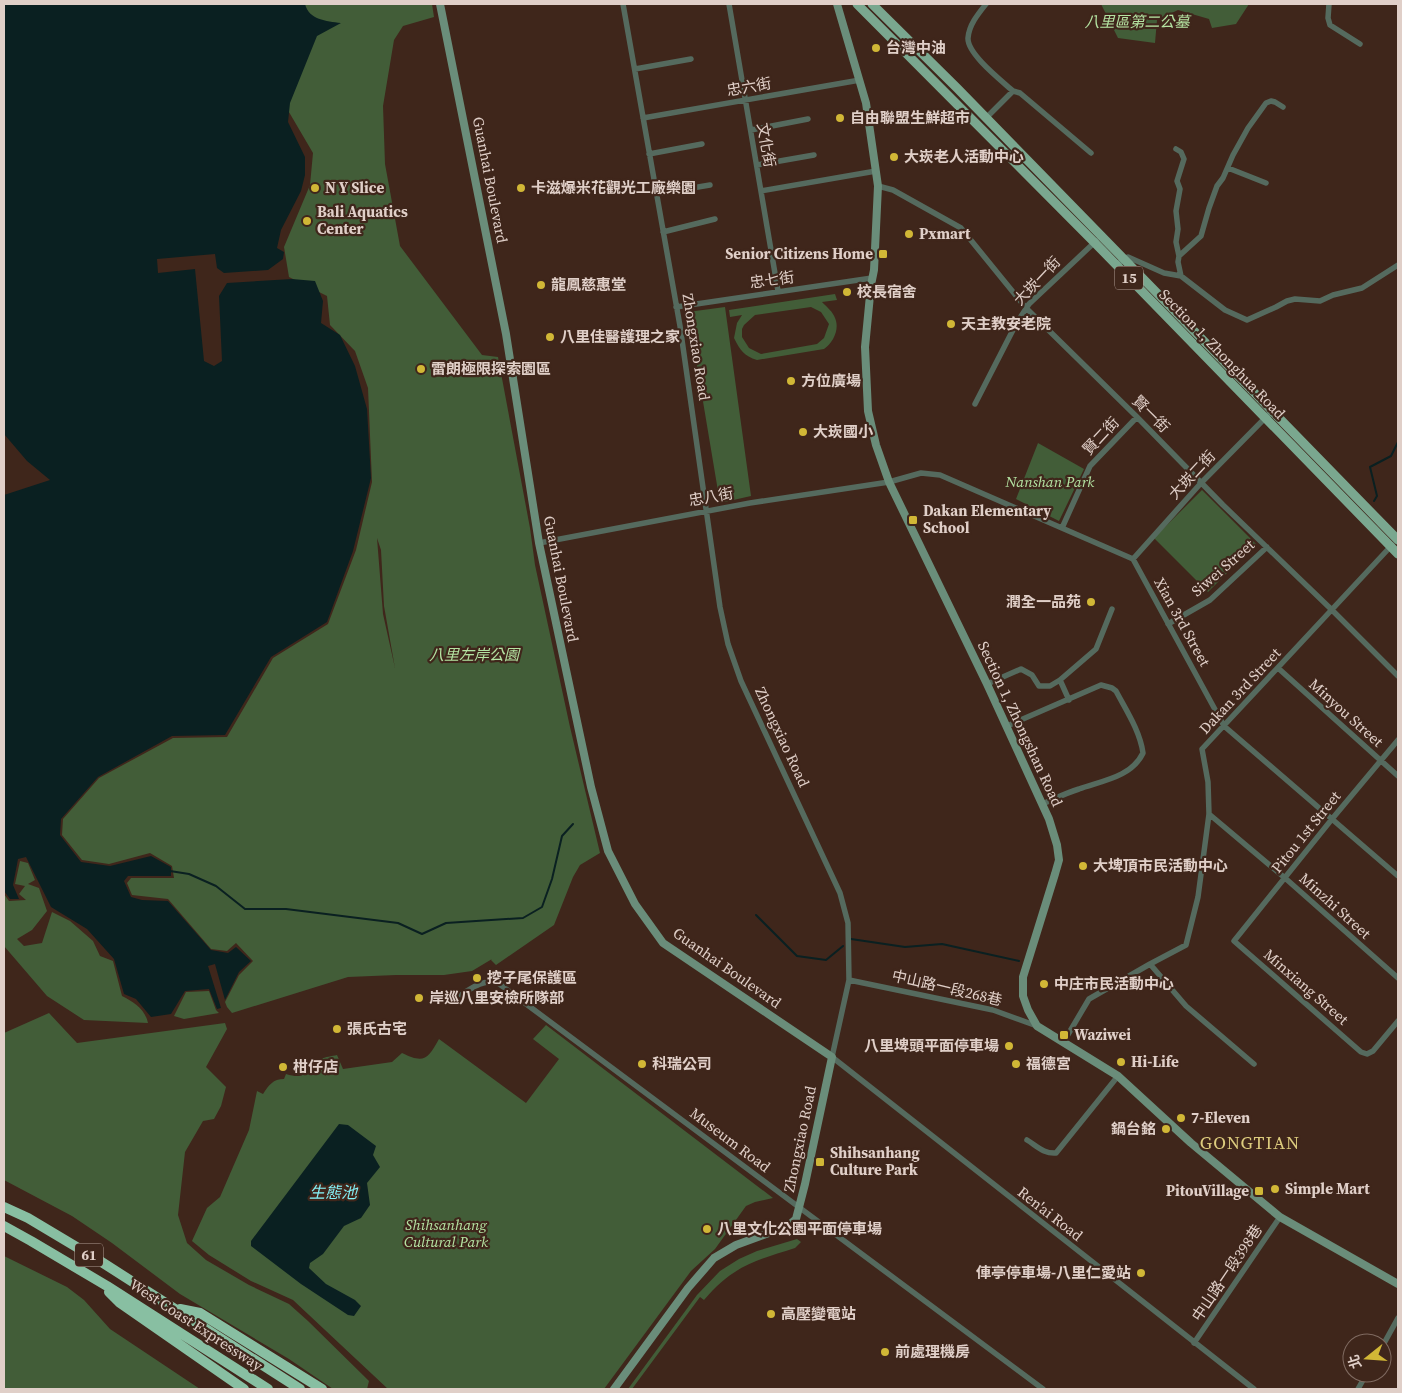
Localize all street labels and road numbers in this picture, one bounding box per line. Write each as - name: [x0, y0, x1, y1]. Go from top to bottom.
- street label: 忠六街: [725, 72, 773, 101]
- street label: Guanhai Boulevard: [468, 115, 513, 245]
- street label: 文化街: [752, 121, 781, 169]
- street label: 大崁一街: [1008, 252, 1065, 310]
- street label: 忠七街: [748, 266, 796, 293]
- road number: 15: [1115, 266, 1143, 290]
- street label: Section 1, Zhonghua Road: [1155, 284, 1290, 424]
- street label: Zhongxiao Road: [678, 292, 715, 402]
- street label: 賢一街: [1128, 390, 1175, 437]
- street label: 賢二街: [1078, 412, 1124, 459]
- street label: 大崁二街: [1163, 446, 1220, 504]
- street label: 忠八街: [687, 482, 735, 511]
- street label: Guanhai Boulevard: [539, 514, 584, 644]
- street label: Siwei Street: [1187, 534, 1259, 601]
- street label: Xian 3rd Street: [1149, 573, 1216, 670]
- street label: Section 1, Zhongshan Road: [973, 638, 1068, 810]
- street label: Dakan 3rd Street: [1194, 643, 1285, 738]
- street label: Minyou Street: [1305, 674, 1388, 752]
- street label: Zhongxiao Road: [750, 683, 815, 791]
- street label: Pitou 1st Street: [1266, 786, 1345, 877]
- street label: Minzhi Street: [1295, 868, 1376, 944]
- street label: Guanhai Boulevard: [669, 922, 786, 1013]
- street label: Minxiang Street: [1259, 944, 1353, 1029]
- street label: 中山路一段268巷: [890, 965, 1004, 1010]
- street label: Zhongxiao Road: [778, 1083, 821, 1194]
- street label: Museum Road: [686, 1102, 775, 1177]
- street label: Ren'ai Road: [1013, 1181, 1088, 1246]
- street label: 中山路一段398巷: [1186, 1220, 1267, 1325]
- road number: 61: [75, 1244, 103, 1266]
- street label: West Coast Expressway: [126, 1274, 267, 1376]

